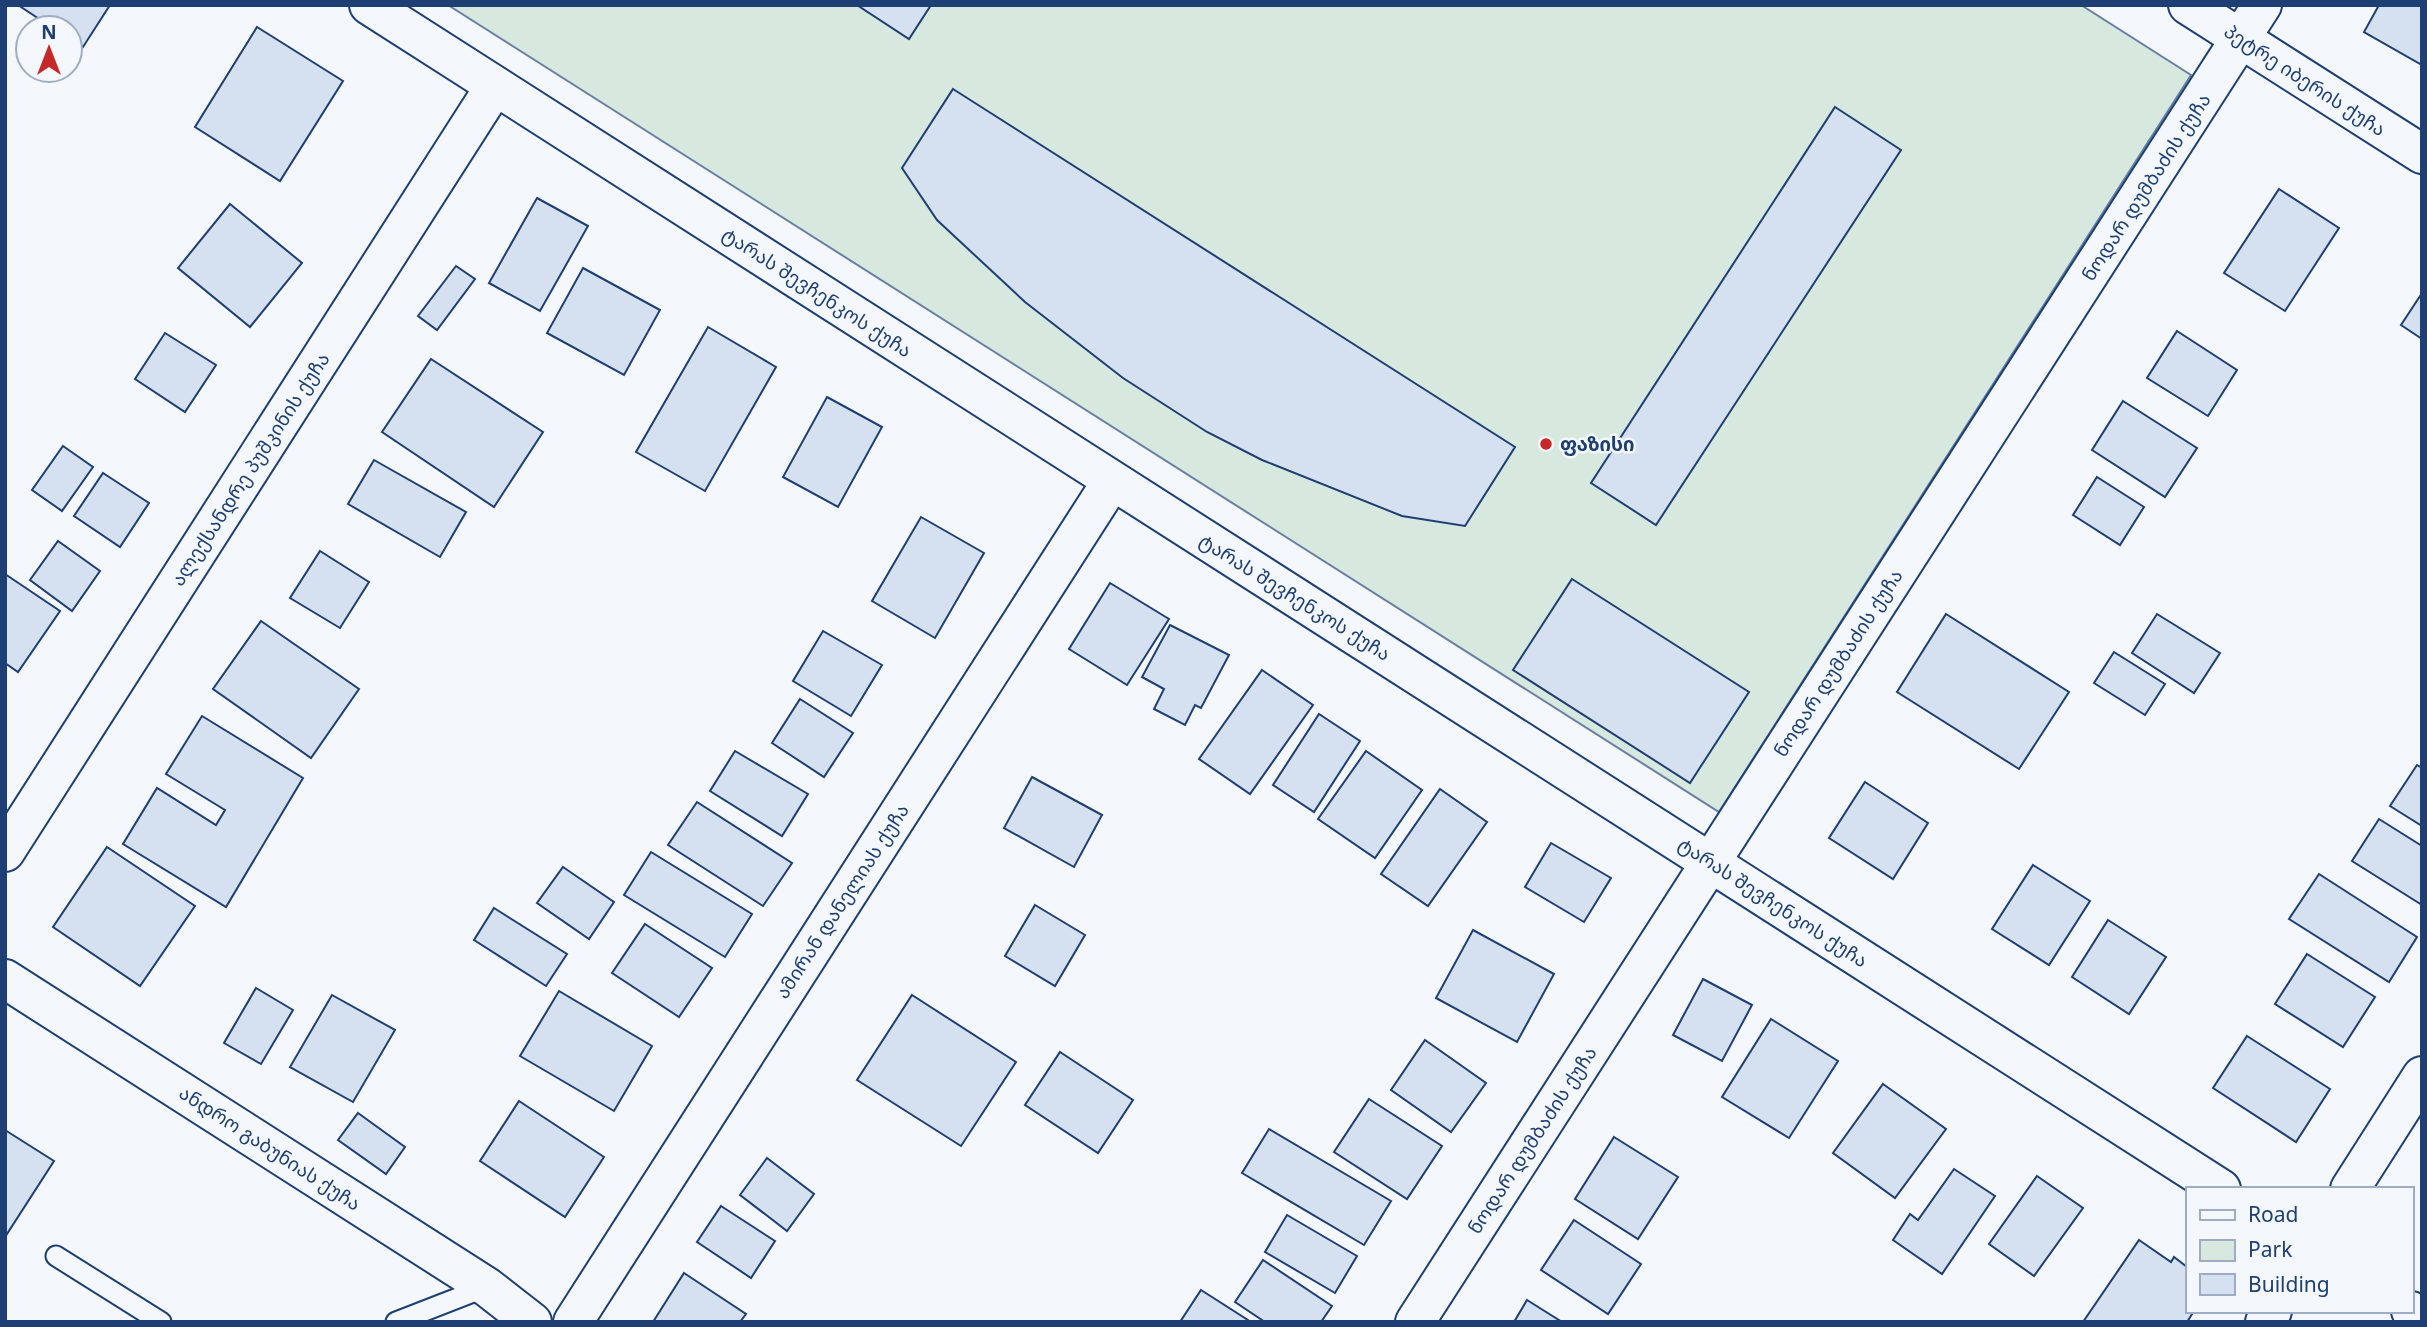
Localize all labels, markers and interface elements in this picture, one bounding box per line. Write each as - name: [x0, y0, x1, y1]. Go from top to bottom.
- north arrow: [14, 14, 84, 84]
- street label: პეტრე იბერის ქუჩა: [2219, 18, 2391, 142]
- text: N: [41, 19, 57, 45]
- street label: ნოდარ დუმბაძის ქუჩა: [2076, 88, 2216, 286]
- street label: ტარას შევჩენკოს ქუჩა: [717, 221, 917, 363]
- street label: ალექსანდრე პუშკინის ქუჩა: [165, 347, 335, 591]
- place label: ფაზისი: [1560, 431, 1635, 457]
- marker: ფაზისი: [1538, 436, 1554, 452]
- street label: ტარას შევჩენკოს ქუჩა: [1194, 527, 1396, 667]
- street label: ნოდარ დუმბაძის ქუჩა: [1768, 564, 1908, 762]
- street label: ამირან დანელიას ქუჩა: [769, 799, 915, 1003]
- street label: ტარას შევჩენკოს ქუჩა: [1673, 831, 1873, 973]
- street label: ნოდარ დუმბაძის ქუჩა: [1462, 1041, 1602, 1239]
- street label: ანდრო გაბუნიას ქუჩა: [174, 1079, 366, 1217]
- legend: [2186, 1187, 2413, 1313]
- text: Road: [2248, 1200, 2298, 1228]
- text: Park: [2248, 1235, 2293, 1263]
- text: Building: [2248, 1270, 2330, 1298]

